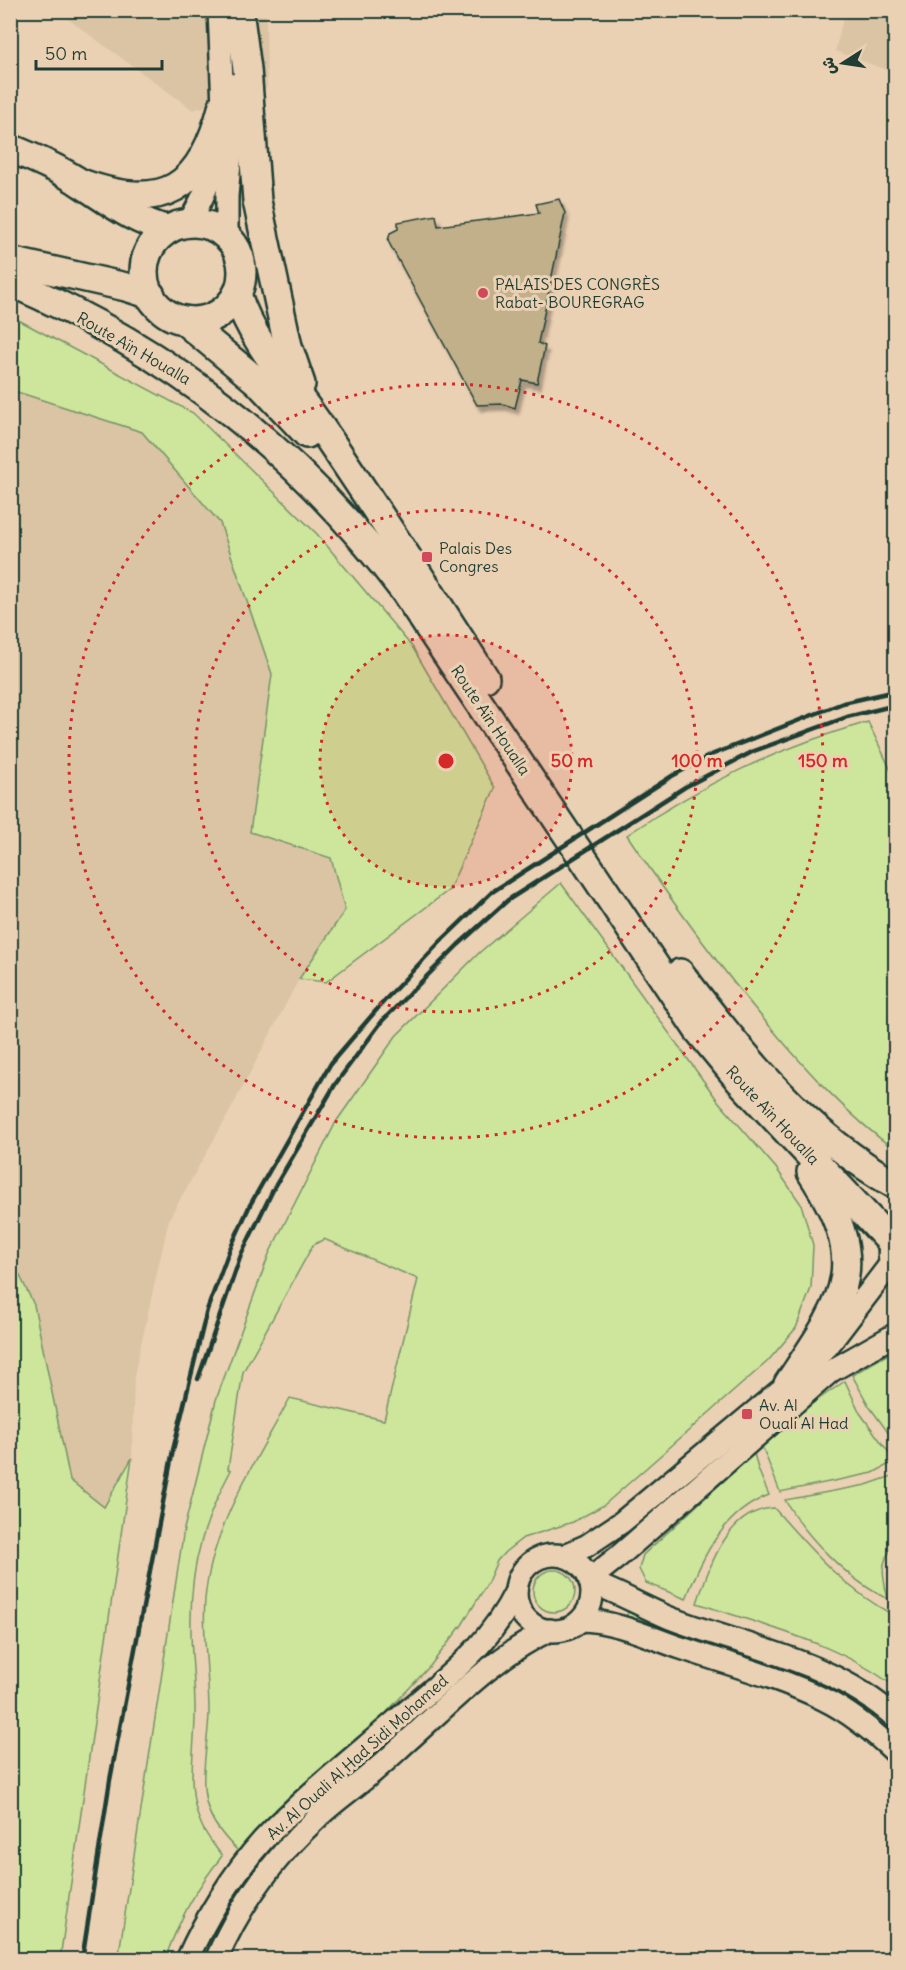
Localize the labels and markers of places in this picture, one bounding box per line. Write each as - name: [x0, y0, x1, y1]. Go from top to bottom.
- place label: PALAIS DES CONGRÈS Rabat- BOUREGRAG: [495, 274, 660, 312]
- marker: PALAIS DES CONGRÈS Rabat- BOUREGRAG: [476, 286, 490, 300]
- place label: Palais Des Congres: [439, 538, 512, 576]
- marker: Palais Des Congres: [420, 550, 434, 564]
- centre of rings: [436, 751, 456, 771]
- place label: Av. Al Ouali Al Had: [759, 1395, 848, 1433]
- marker: Av. Al Ouali Al Had: [740, 1407, 754, 1421]

